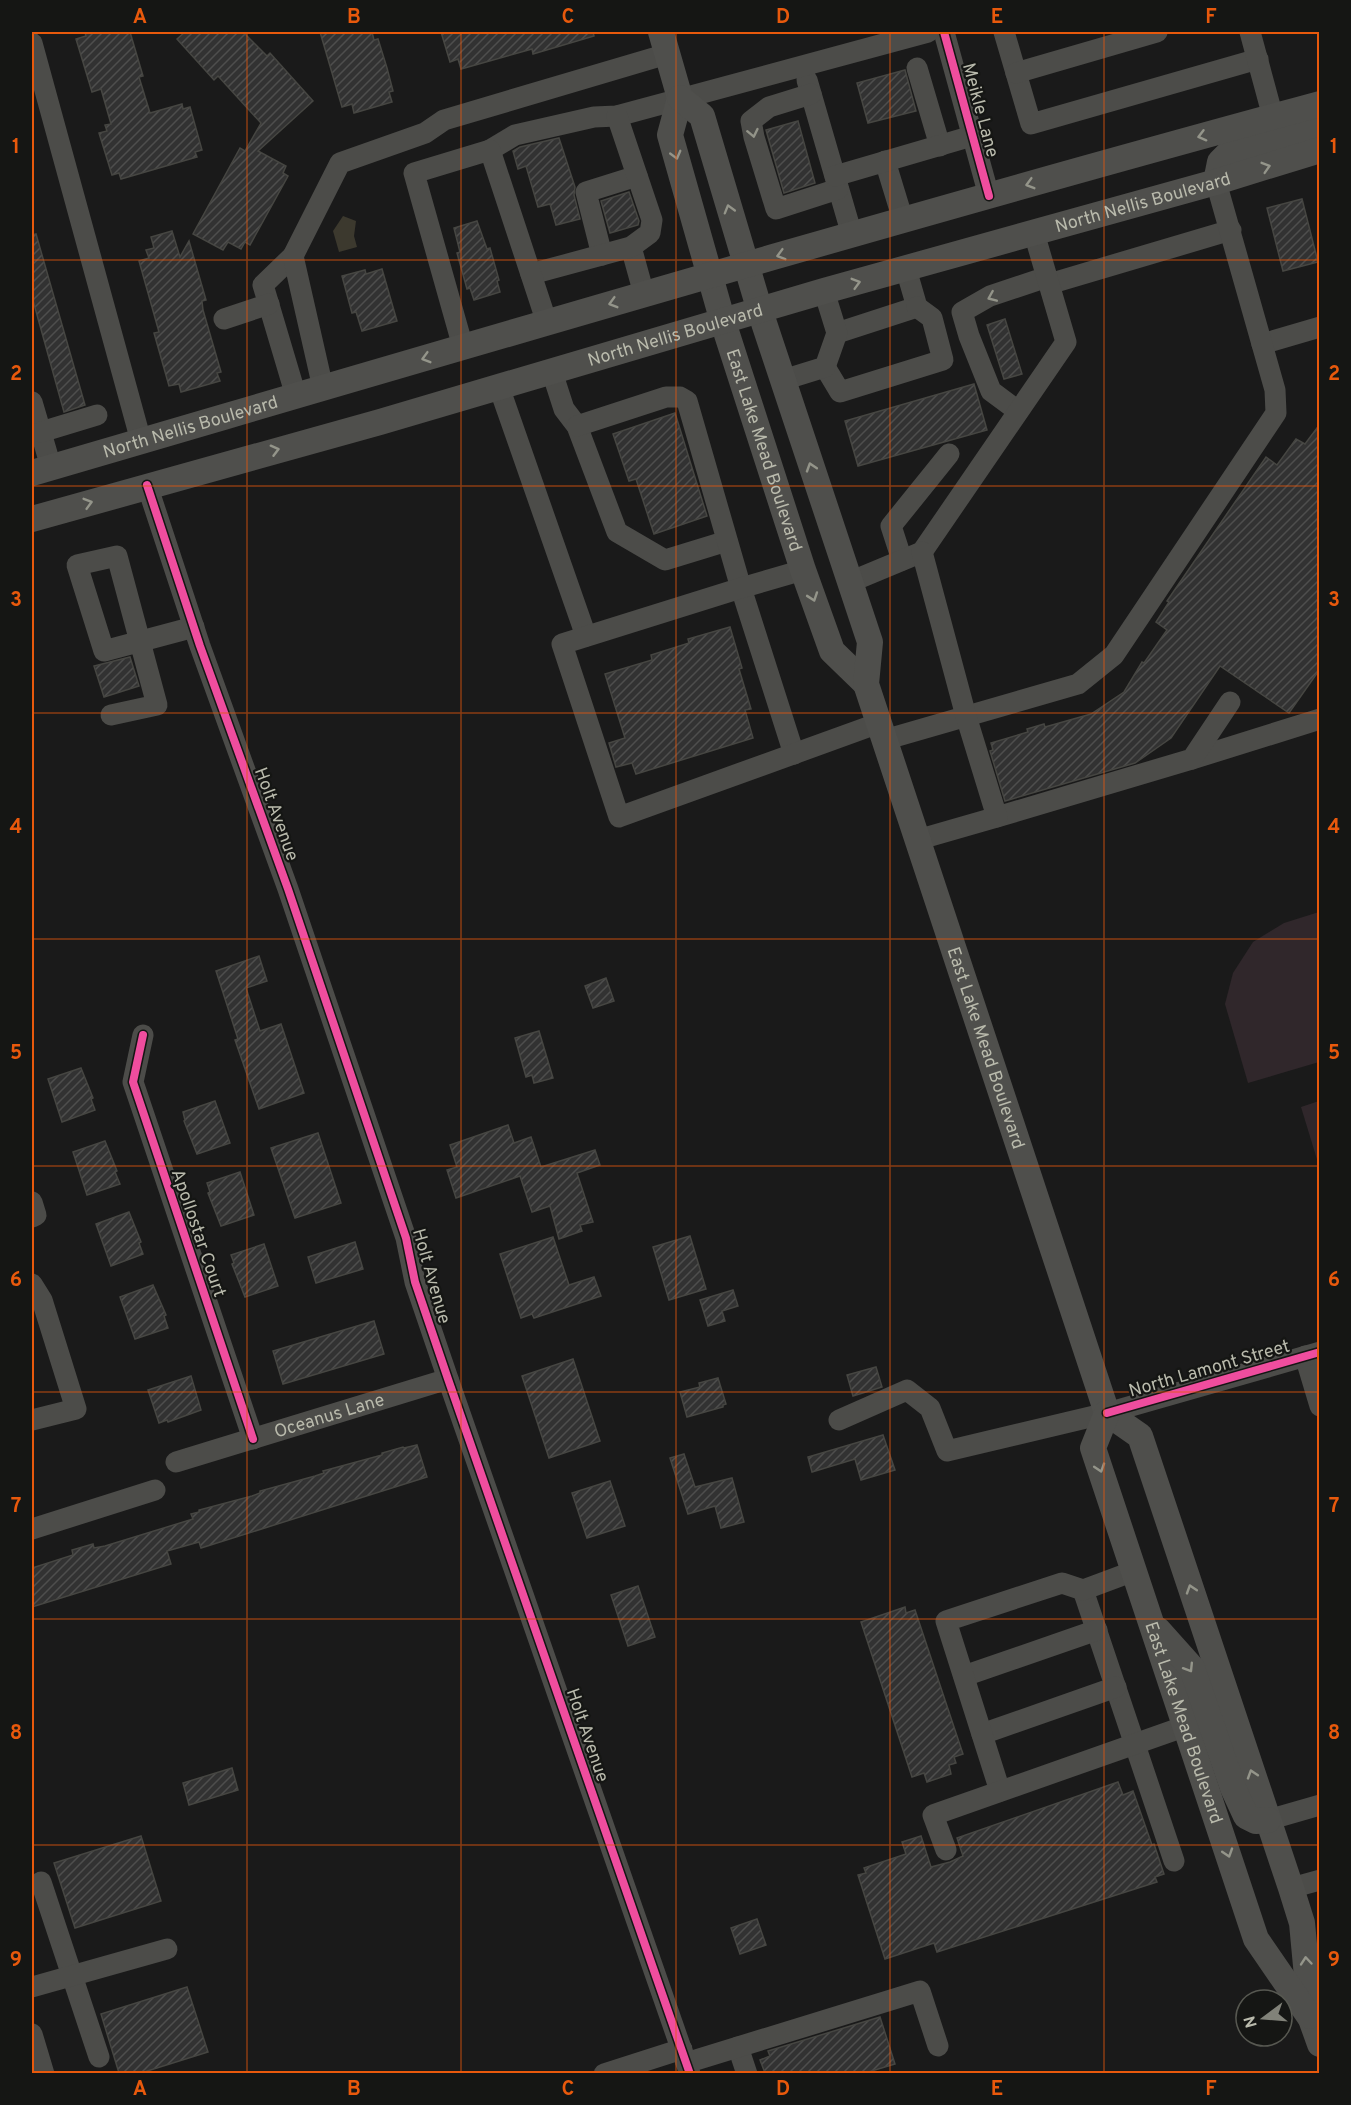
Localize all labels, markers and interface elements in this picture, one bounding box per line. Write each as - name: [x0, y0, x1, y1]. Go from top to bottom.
- text: A: [133, 5, 147, 31]
- text: B: [347, 5, 361, 31]
- text: C: [562, 5, 574, 31]
- text: D: [776, 5, 790, 31]
- text: E: [991, 5, 1003, 31]
- text: F: [1205, 5, 1217, 31]
- street label: Meikle Lane: [956, 61, 1003, 160]
- one-way arrow: [746, 127, 759, 137]
- one-way arrow: [1197, 129, 1207, 142]
- text: 1: [12, 135, 20, 161]
- text: 1: [1330, 135, 1338, 161]
- one-way arrow: [669, 149, 681, 159]
- one-way arrow: [1260, 162, 1271, 174]
- street label: North Nellis Boulevard: [1053, 168, 1234, 239]
- one-way arrow: [1025, 177, 1035, 189]
- one-way arrow: [723, 204, 736, 214]
- one-way arrow: [777, 248, 787, 260]
- one-way arrow: [851, 277, 861, 290]
- one-way arrow: [987, 290, 998, 302]
- one-way arrow: [608, 296, 619, 308]
- street label: North Nellis Boulevard: [585, 300, 766, 373]
- street label: East Lake Mead Boulevard: [719, 346, 806, 555]
- one-way arrow: [421, 351, 432, 363]
- text: 2: [10, 362, 22, 388]
- text: 2: [1328, 362, 1340, 388]
- street label: North Nellis Boulevard: [100, 392, 281, 465]
- one-way arrow: [270, 445, 280, 457]
- one-way arrow: [806, 462, 819, 473]
- one-way arrow: [82, 498, 93, 510]
- text: 3: [10, 588, 22, 614]
- text: 3: [1328, 588, 1340, 614]
- one-way arrow: [805, 591, 818, 602]
- street label: Holt Avenue: [248, 765, 303, 864]
- text: 4: [10, 815, 22, 841]
- text: 4: [1328, 815, 1340, 841]
- street label: East Lake Mead Boulevard: [941, 944, 1029, 1152]
- text: 5: [10, 1041, 22, 1067]
- text: 5: [1328, 1041, 1340, 1067]
- street label: Apollostar Court: [165, 1166, 230, 1301]
- street label: Holt Avenue: [406, 1226, 455, 1327]
- text: 6: [10, 1268, 22, 1294]
- text: 6: [1328, 1268, 1340, 1294]
- street label: North Lamont Street: [1126, 1335, 1293, 1403]
- street label: Oceanus Lane: [271, 1389, 387, 1444]
- one-way arrow: [1093, 1462, 1106, 1473]
- text: 7: [11, 1494, 21, 1520]
- text: 7: [1329, 1494, 1339, 1520]
- one-way arrow: [1186, 1584, 1198, 1595]
- street label: East Lake Mead Boulevard: [1138, 1619, 1227, 1827]
- one-way arrow: [1182, 1662, 1194, 1672]
- street label: Holt Avenue: [560, 1685, 613, 1786]
- text: 8: [10, 1721, 22, 1747]
- text: 8: [1328, 1721, 1340, 1747]
- one-way arrow: [1247, 1769, 1260, 1780]
- one-way arrow: [1220, 1847, 1233, 1858]
- text: 9: [10, 1948, 22, 1974]
- text: 9: [1328, 1948, 1340, 1974]
- one-way arrow: [1300, 1956, 1313, 1965]
- north arrow: [1234, 1988, 1294, 2048]
- text: N: [1240, 2013, 1263, 2030]
- text: A: [133, 2077, 147, 2103]
- text: B: [347, 2077, 361, 2103]
- text: C: [562, 2077, 574, 2103]
- text: D: [776, 2077, 790, 2103]
- text: E: [991, 2077, 1003, 2103]
- text: F: [1205, 2077, 1217, 2103]

